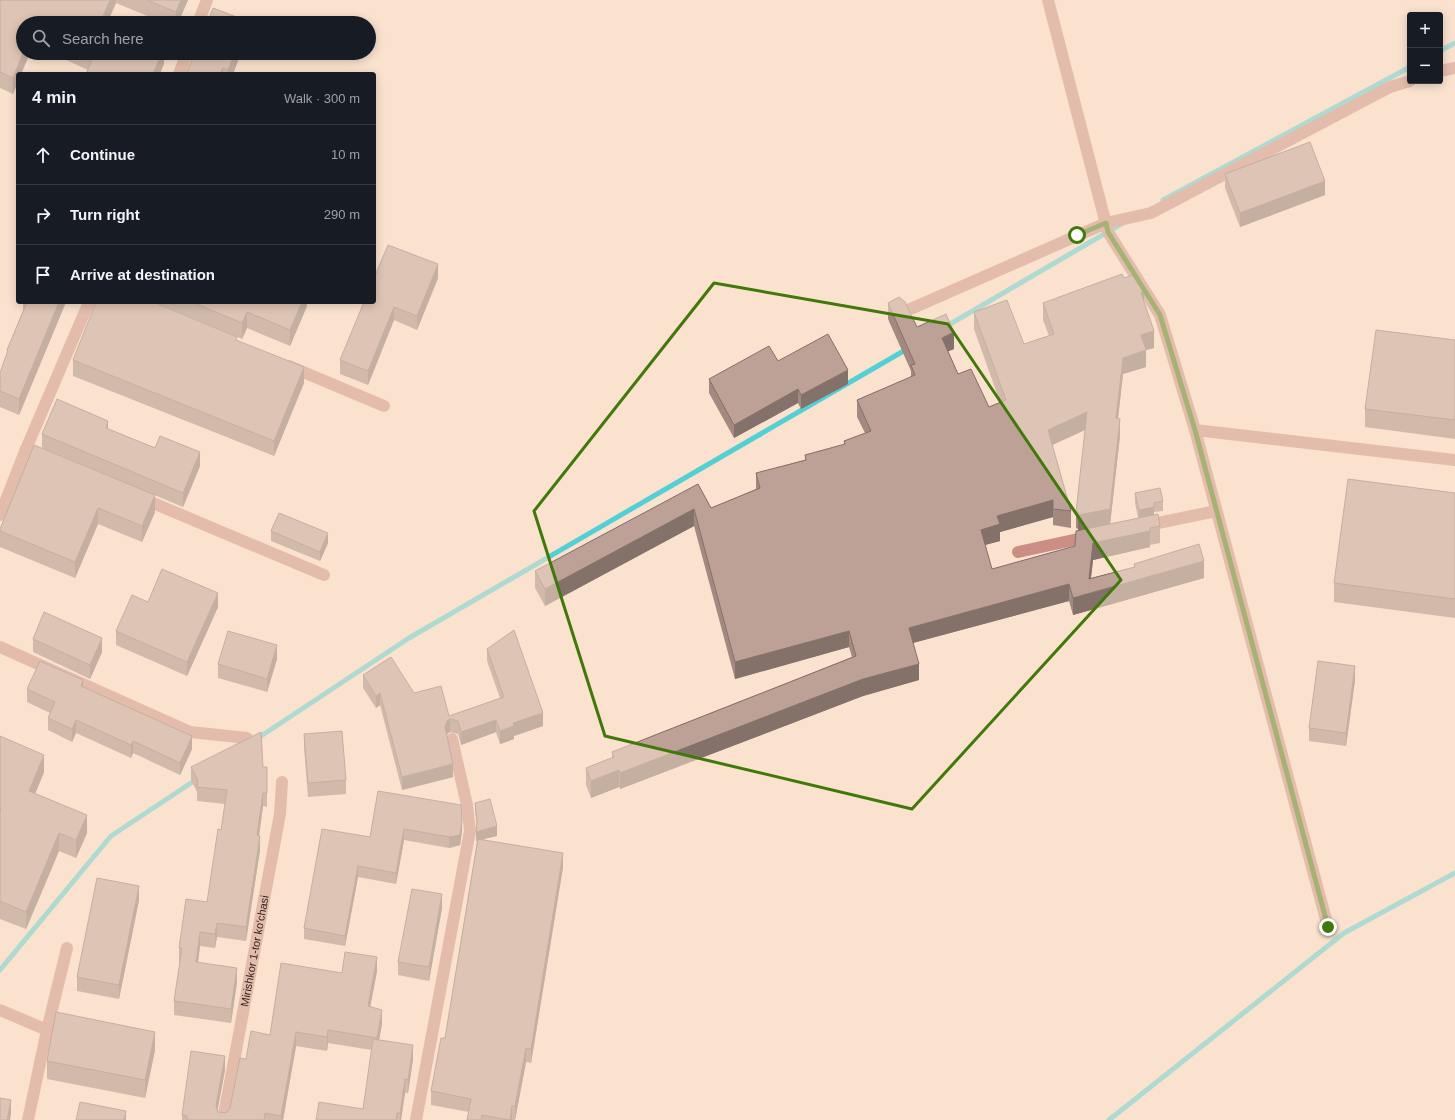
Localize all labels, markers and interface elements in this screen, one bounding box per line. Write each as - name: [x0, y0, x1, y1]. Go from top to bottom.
- map controls: [1407, 12, 1443, 84]
- button: +: [1407, 12, 1443, 48]
- search box: [16, 16, 376, 60]
- icon: search: [30, 27, 52, 49]
- text: Search here: [62, 30, 144, 47]
- button: −: [1407, 48, 1443, 84]
- text: 4 min: [32, 88, 76, 107]
- text: Walk · 300 m: [284, 91, 360, 106]
- icon: ahead: [32, 144, 54, 166]
- text: Continue: [70, 146, 135, 163]
- text: 10 m: [331, 147, 360, 162]
- icon: right: [32, 204, 54, 226]
- text: Turn right: [70, 206, 140, 223]
- text: 290 m: [324, 207, 360, 222]
- route start: [1068, 226, 1086, 244]
- icon: arrive: [32, 264, 54, 286]
- text: Arrive at destination: [70, 266, 215, 283]
- street label: Mirishkor 1-tor ko'chasi: [238, 894, 271, 1007]
- route end: [1319, 918, 1337, 936]

